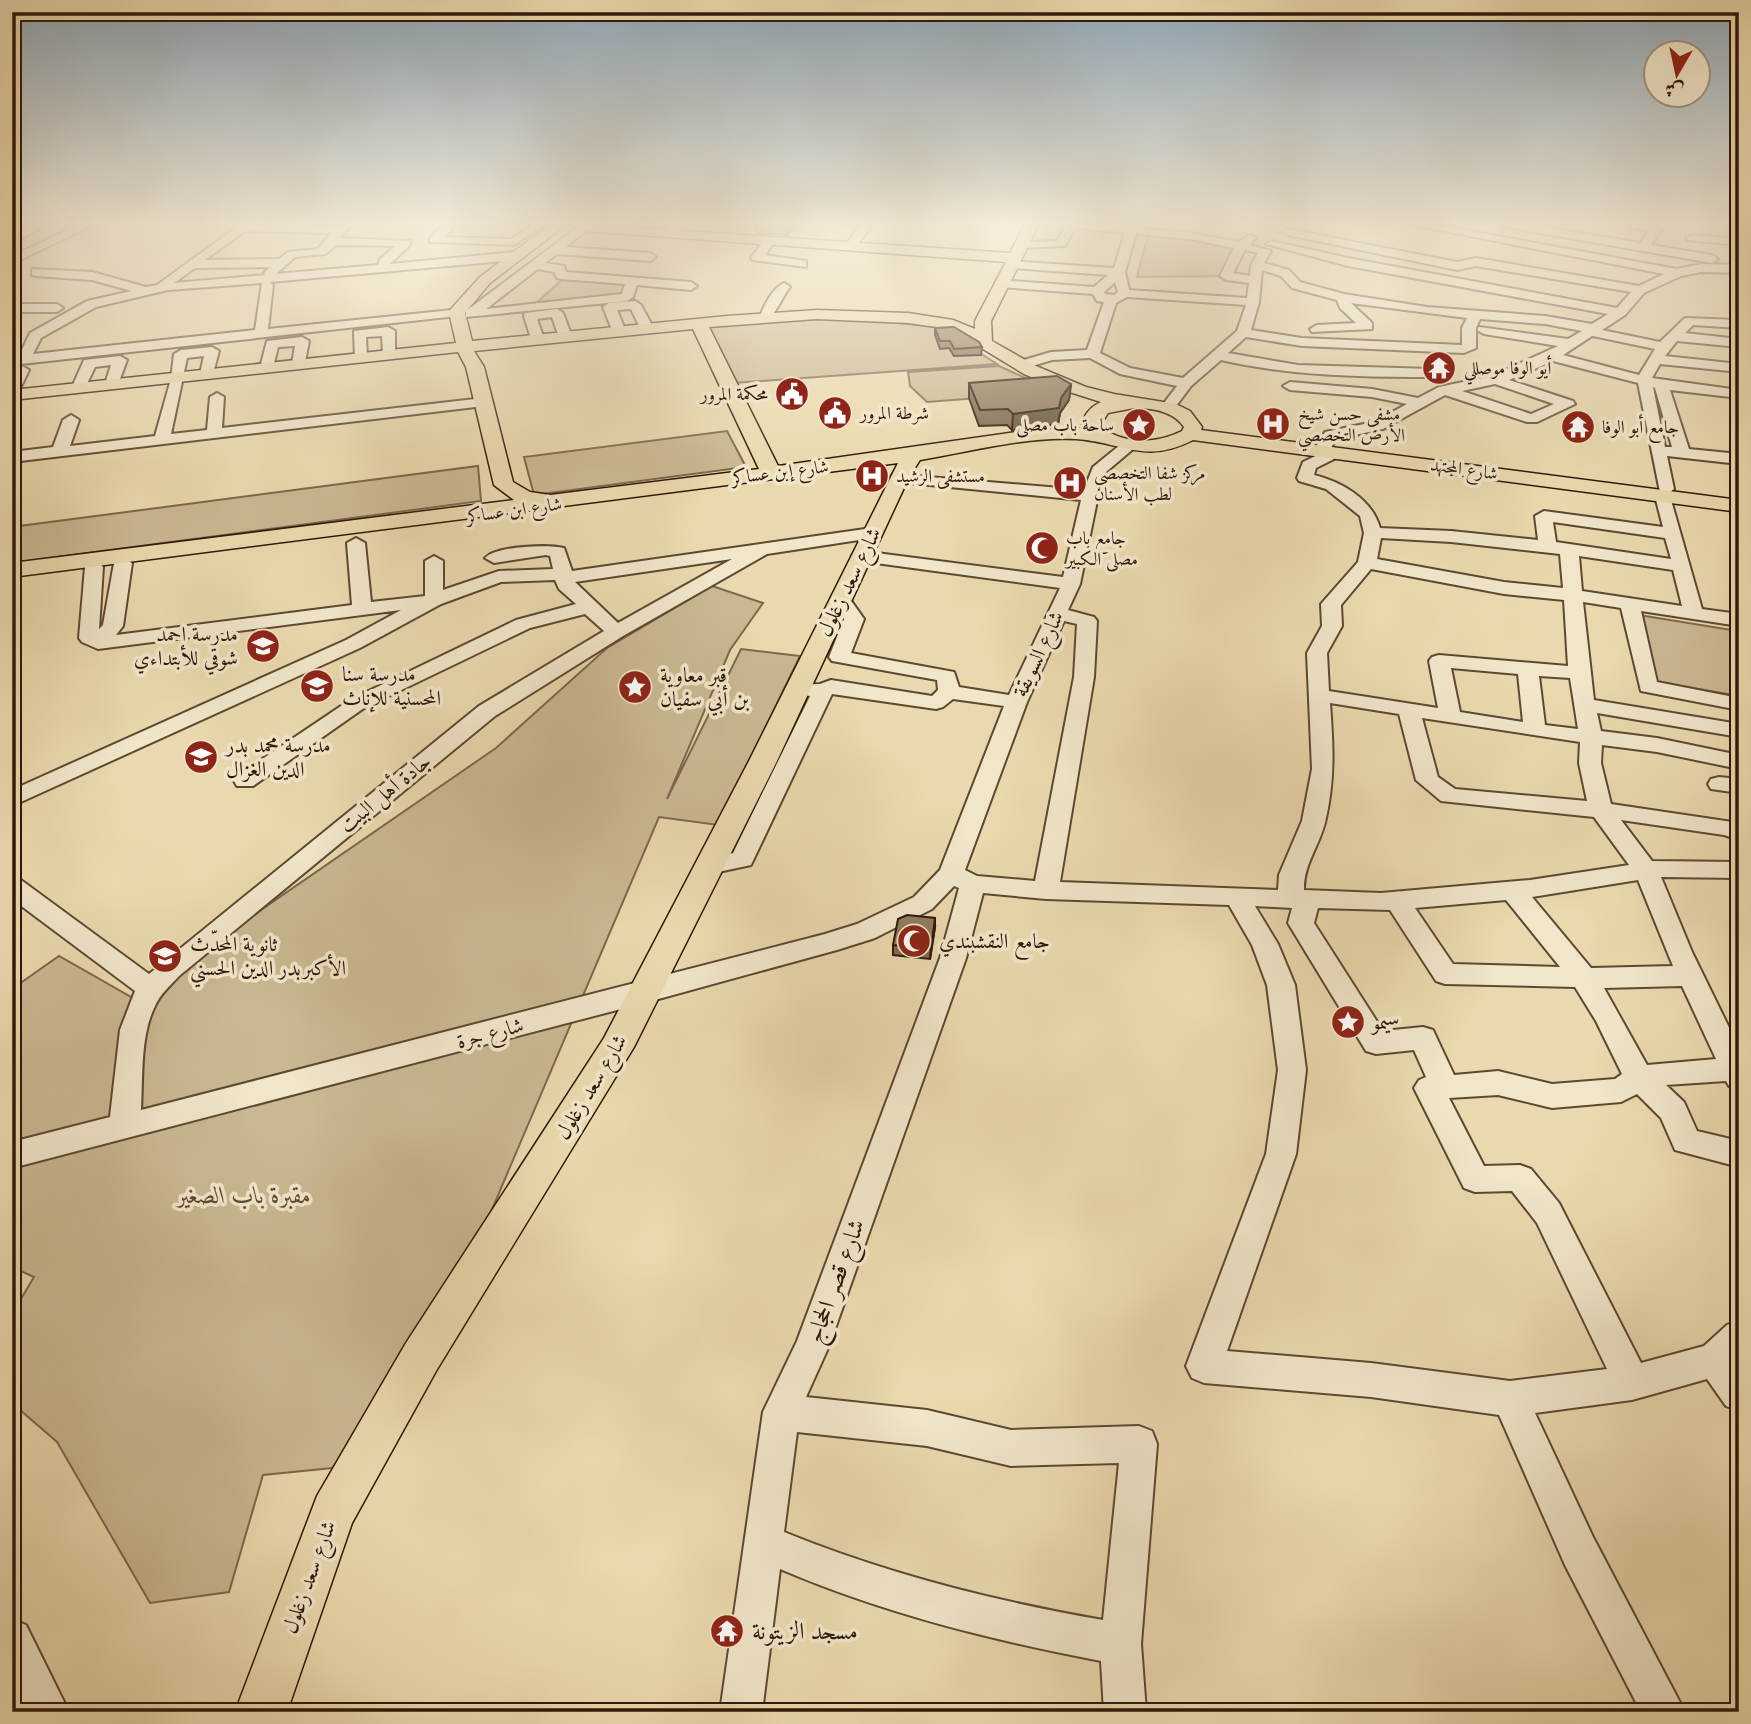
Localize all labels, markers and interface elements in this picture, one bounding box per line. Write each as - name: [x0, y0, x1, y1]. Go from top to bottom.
- north arrow: [1642, 38, 1712, 108]
- text: ش: [1663, 77, 1686, 103]
- temple icon: أيو الوفا موصللي: [1420, 349, 1458, 387]
- place label: أيو الوفا موصللي: [1464, 355, 1552, 385]
- public building icon: محكمة المرور: [773, 375, 811, 413]
- place label: محكمة المرور: [699, 383, 768, 406]
- public building icon: شرطة المرور: [816, 394, 854, 432]
- place label: شرطة المرور: [858, 402, 929, 425]
- place label: مشفى حسن شيخ الأرض التخصصي: [1298, 403, 1405, 452]
- hospital icon: مشفى حسن شيخ الأرض التخصصي: [1254, 405, 1292, 443]
- place icon: ساحة باب مصلى: [1120, 406, 1158, 444]
- temple icon: جامع أبو الوفا: [1559, 408, 1597, 446]
- place label: ساحة باب مصلى: [1016, 414, 1114, 438]
- place label: جامع أبو الوفا: [1602, 414, 1679, 443]
- street label: شارع المجتهد: [1428, 453, 1499, 489]
- street label: شارع إبن عساكر: [728, 455, 830, 493]
- hospital icon: مستشفى الرشيد: [853, 457, 891, 495]
- place label: مركز شفا التخصصي لطب الأسنان: [1094, 462, 1205, 506]
- hospital icon: مركز شفا التخصصي لطب الأسنان: [1051, 464, 1089, 502]
- place label: مستشفى الرشيد: [896, 465, 985, 489]
- street label: شارع ابن عساكر: [463, 492, 564, 532]
- street label: شارع سعد زغلول: [811, 523, 891, 643]
- place label: جامع باب مصلى الكبير: [1064, 527, 1138, 572]
- mosque icon: جامع باب مصلى الكبير: [1023, 529, 1061, 567]
- street label: شارع السويقة: [1007, 607, 1074, 703]
- place label: مدرسة احمد شوقي للأبتداءي: [134, 621, 238, 675]
- school or university icon: مدرسة احمد شوقي للأبتداءي: [244, 627, 282, 665]
- place label: مدرسة سنا المحسنية للإناث: [342, 661, 441, 713]
- place label: قبر معاوية بن أبي سفيان: [660, 662, 749, 716]
- school or university icon: مدرسة سنا المحسنية للإناث: [298, 667, 336, 705]
- place icon: قبر معاوية بن أبي سفيان: [616, 668, 654, 706]
- place label: مدرسة محمد بدر الدين الغزال: [224, 732, 331, 782]
- school or university icon: مدرسة محمد بدر الدين الغزال: [182, 738, 220, 776]
- street label: جادة أهل البيت: [332, 746, 438, 840]
- mosque icon: جامع النقشبندي: [895, 922, 933, 960]
- place label: جامع النقشبندي: [939, 928, 1050, 960]
- place label: ثانوية المحدّث الأكبربدر الدين الحسني: [190, 929, 346, 988]
- school or university icon: ثانوية المحدّث الأكبربدر الدين الحسني: [146, 937, 184, 975]
- place icon: سيمو: [1329, 1003, 1367, 1041]
- place label: سيمو: [1370, 1009, 1399, 1035]
- street label: شارع جرة: [454, 1012, 528, 1059]
- street label: شارع سعد زغلول: [549, 1030, 637, 1147]
- park label: مقبرة باب الصغير: [175, 1180, 311, 1210]
- street label: شارع قصر الحجاج: [799, 1215, 877, 1349]
- street label: شارع سعد زغلول: [277, 1517, 346, 1639]
- temple icon: مسجد الزيتونة: [708, 1612, 746, 1650]
- place label: مسجد الزيتونة: [752, 1616, 858, 1646]

